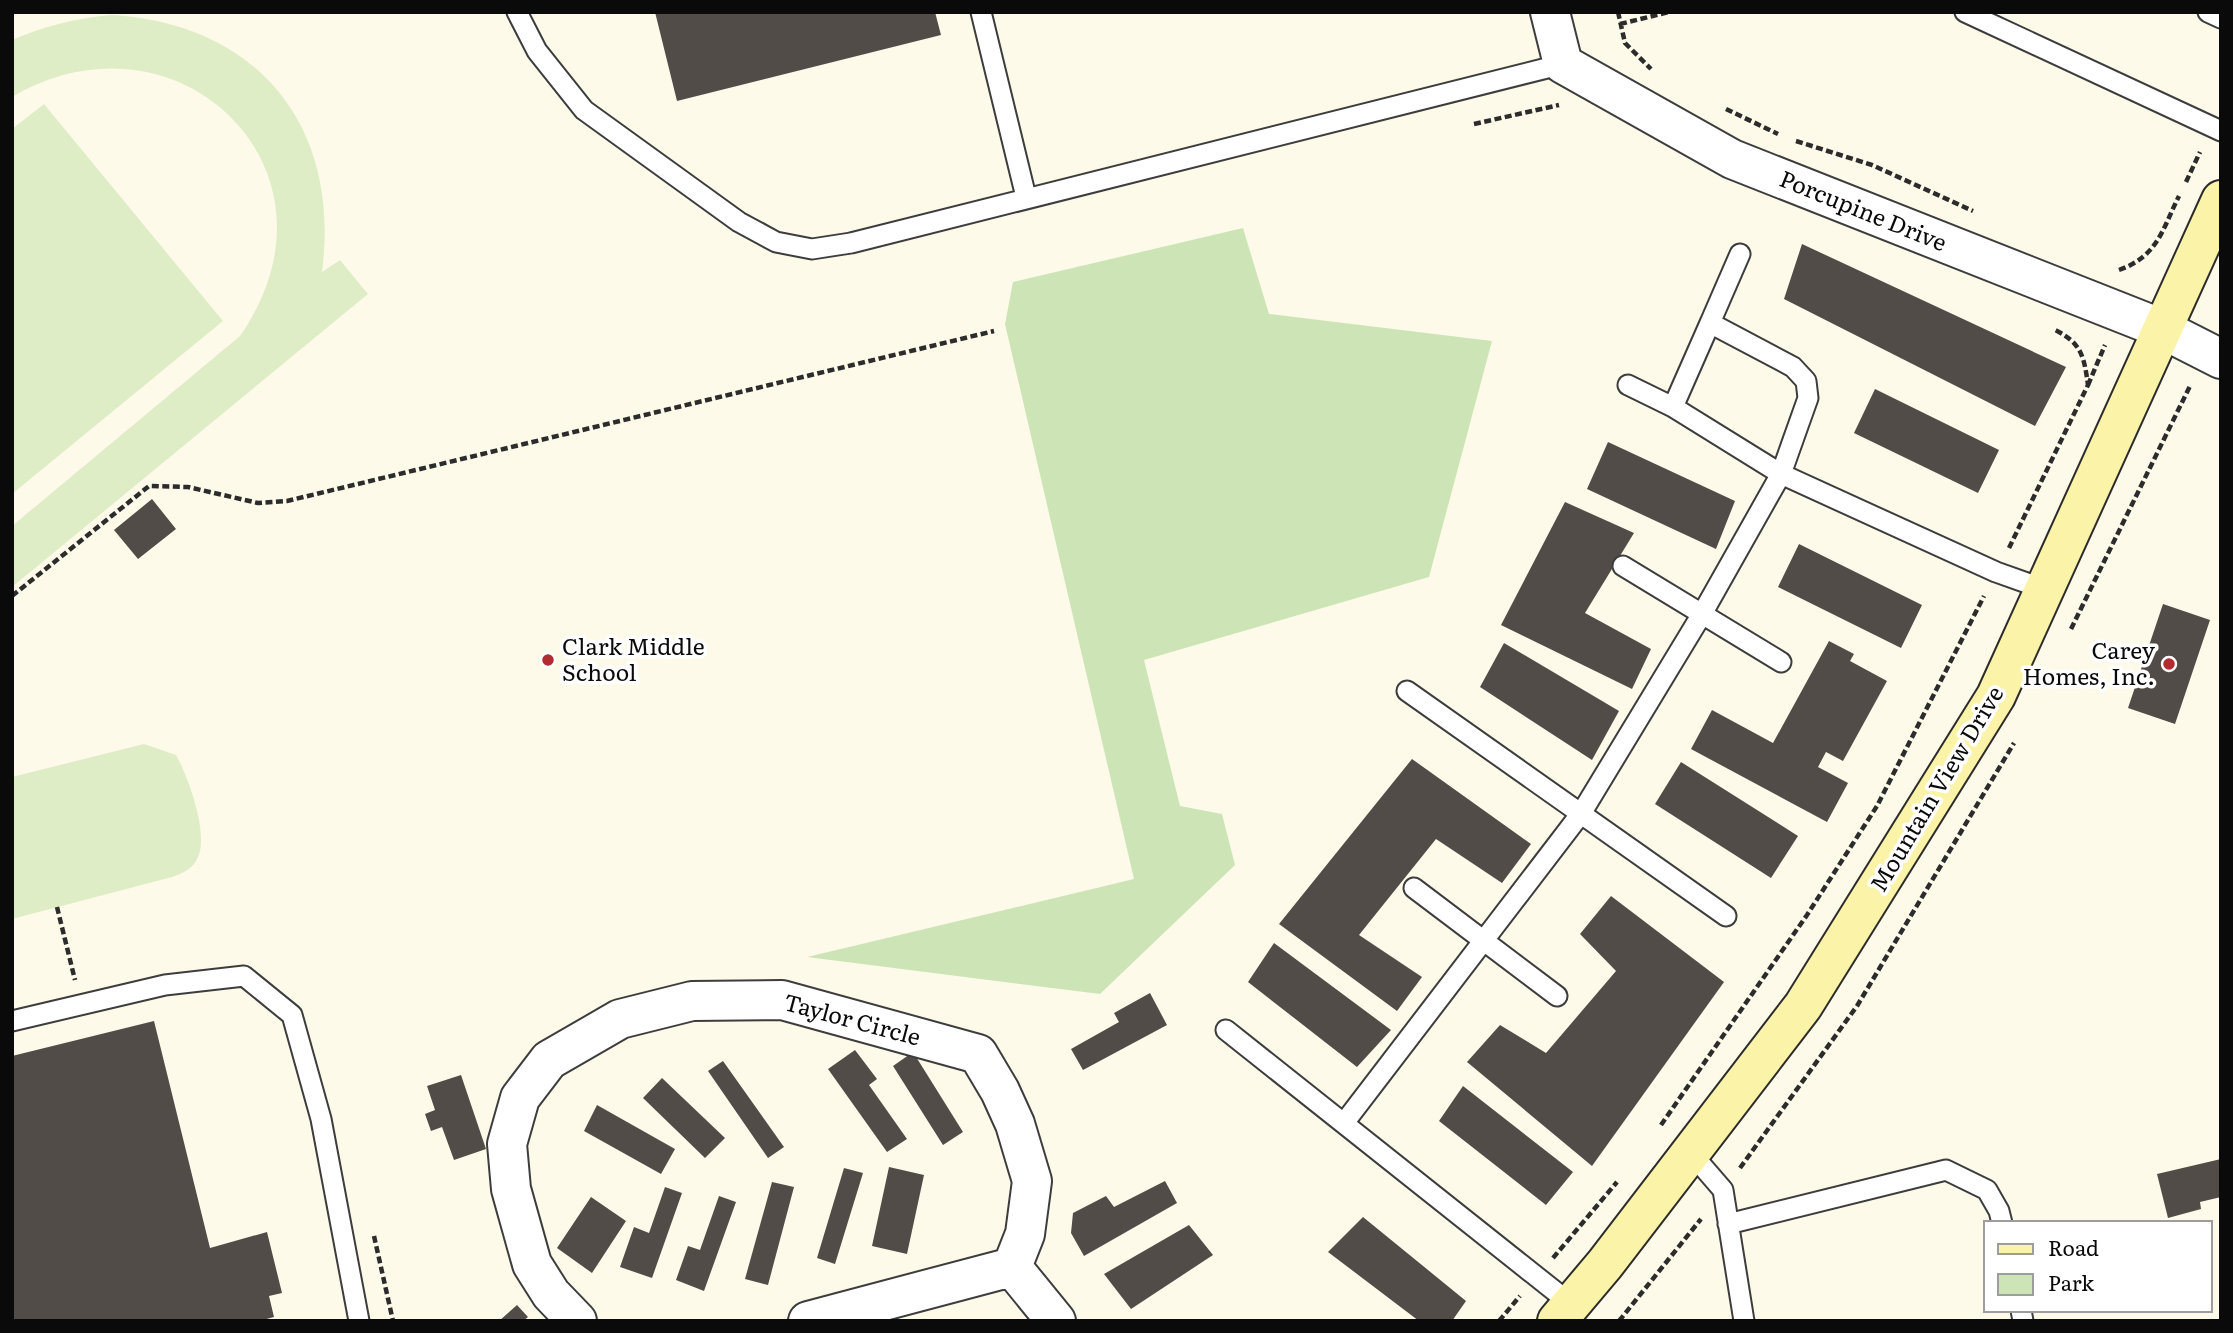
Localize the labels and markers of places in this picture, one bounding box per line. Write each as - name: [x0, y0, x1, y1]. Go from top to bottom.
- place label: Clark Middle School: [562, 628, 705, 688]
- place label: Carey Homes, Inc.: [2023, 632, 2156, 692]
- marker: Clark Middle School: [540, 652, 556, 668]
- marker: Carey Homes, Inc.: [2161, 656, 2177, 672]

